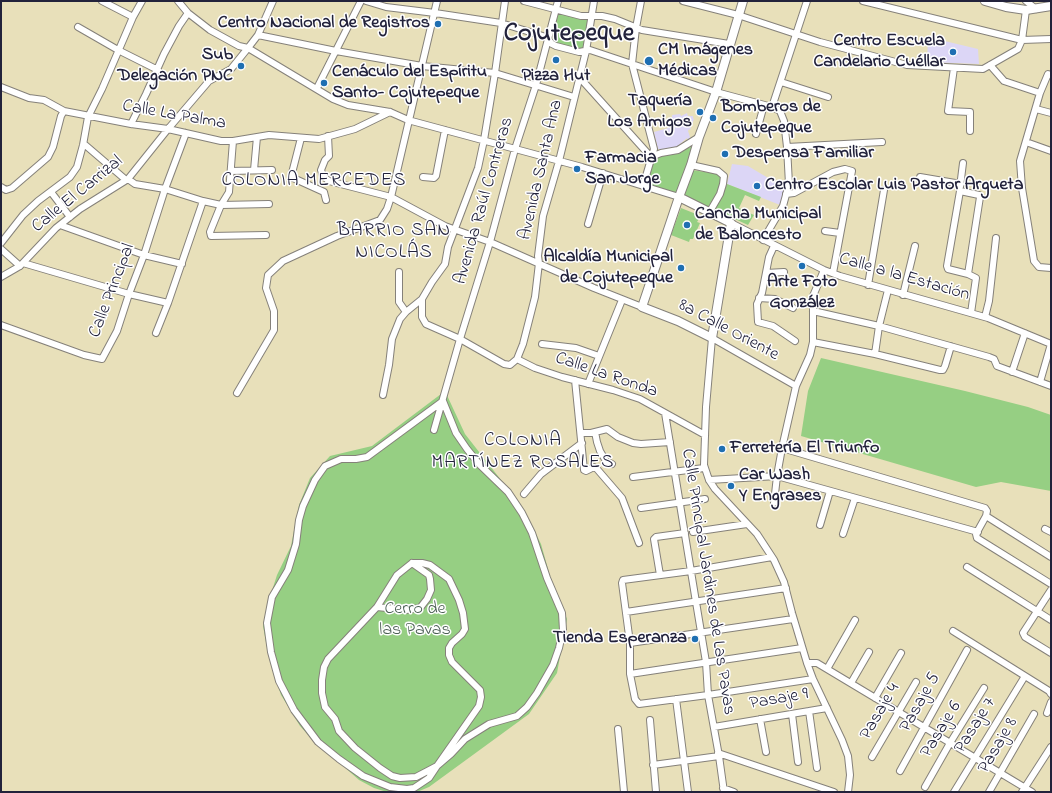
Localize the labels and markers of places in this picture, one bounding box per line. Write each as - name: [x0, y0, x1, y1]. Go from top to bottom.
- place label: Centro Nacional de Registros: [218, 13, 430, 35]
- marker: Centro Nacional de Registros: [433, 19, 443, 29]
- place label: Centro Escuela Candelario Cuéllar: [813, 31, 945, 74]
- place label: CM Imágenes Médicas: [658, 40, 753, 82]
- place label: Sub Delegación PNC: [117, 45, 233, 88]
- marker: Centro Escuela Candelario Cuéllar: [948, 47, 958, 57]
- marker: Pizza Hut: [551, 55, 561, 65]
- marker: CM Imágenes Médicas: [643, 55, 655, 67]
- marker: Sub Delegación PNC: [236, 61, 246, 71]
- place label: Cenáculo del Espíritu Santo- Cojutepeque: [332, 62, 487, 104]
- place label: Pizza Hut: [522, 66, 590, 88]
- marker: Cenáculo del Espíritu Santo- Cojutepeque: [319, 78, 329, 88]
- place label: Taquería Los Amigos: [607, 91, 692, 134]
- place label: Bomberos de Cojutepeque: [721, 97, 821, 140]
- marker: Taquería Los Amigos: [695, 107, 705, 117]
- marker: Bomberos de Cojutepeque: [708, 113, 718, 123]
- place label: Despensa Familiar: [733, 143, 874, 165]
- place label: Farmacia San Jorge: [585, 148, 660, 190]
- marker: Despensa Familiar: [720, 149, 730, 159]
- marker: Farmacia San Jorge: [572, 164, 582, 174]
- place label: Centro Escolar Luis Pastor Argueta: [765, 175, 1023, 197]
- marker: Centro Escolar Luis Pastor Argueta: [752, 181, 762, 191]
- place label: Cancha Municipal de Baloncesto: [695, 204, 821, 246]
- marker: Cancha Municipal de Baloncesto: [682, 220, 692, 230]
- place label: Alcaldía Municipal de Cojutepeque: [544, 247, 673, 290]
- marker: Arte Foto González: [797, 261, 807, 271]
- marker: Alcaldía Municipal de Cojutepeque: [676, 263, 686, 273]
- place label: Arte Foto González: [767, 272, 837, 314]
- place label: Ferretería El Triunfo: [730, 438, 879, 460]
- marker: Ferretería El Triunfo: [717, 444, 727, 454]
- place label: Car Wash Y Engrases: [739, 465, 821, 508]
- marker: Car Wash Y Engrases: [726, 481, 736, 491]
- place label: Tienda Esperanza: [553, 628, 687, 650]
- marker: Tienda Esperanza: [690, 634, 700, 644]

